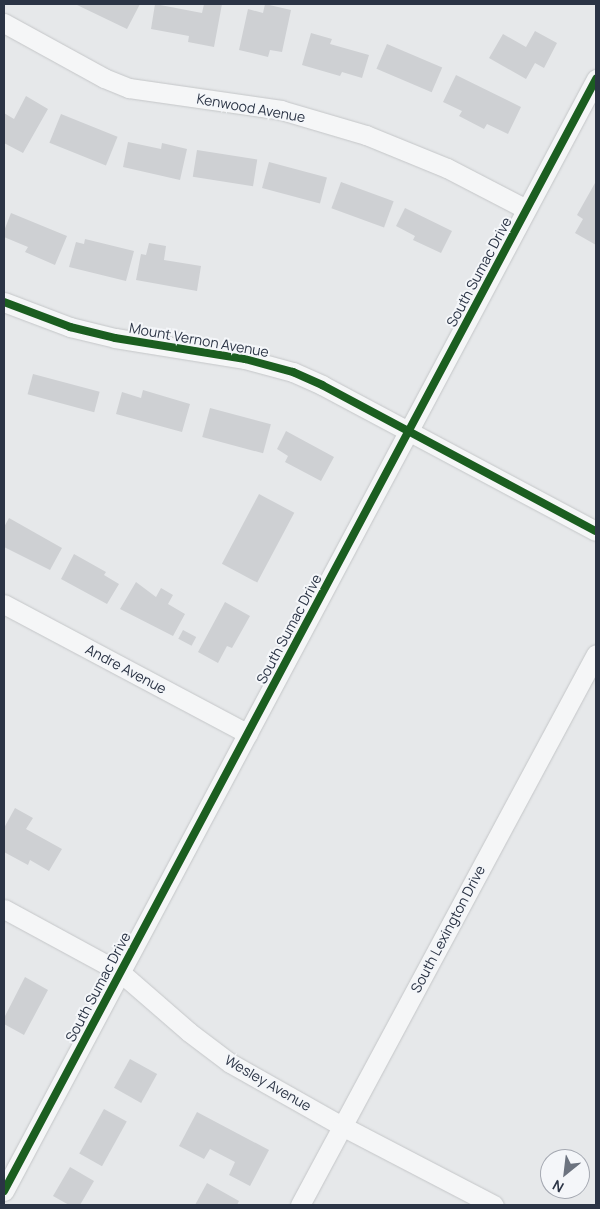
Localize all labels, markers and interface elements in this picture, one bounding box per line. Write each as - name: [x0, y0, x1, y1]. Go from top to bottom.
- street label: Kenwood Avenue: [195, 90, 307, 126]
- street label: South Sumac Drive: [443, 214, 515, 330]
- street label: Mount Vernon Avenue: [128, 319, 270, 361]
- street label: South Sumac Drive: [253, 571, 325, 687]
- street label: Andre Avenue: [83, 641, 169, 697]
- street label: South Lexington Drive: [407, 862, 489, 996]
- street label: South Sumac Drive: [62, 929, 134, 1045]
- street label: Wesley Avenue: [222, 1051, 314, 1115]
- north arrow: [540, 1149, 590, 1199]
- text: N: [549, 1176, 567, 1197]

